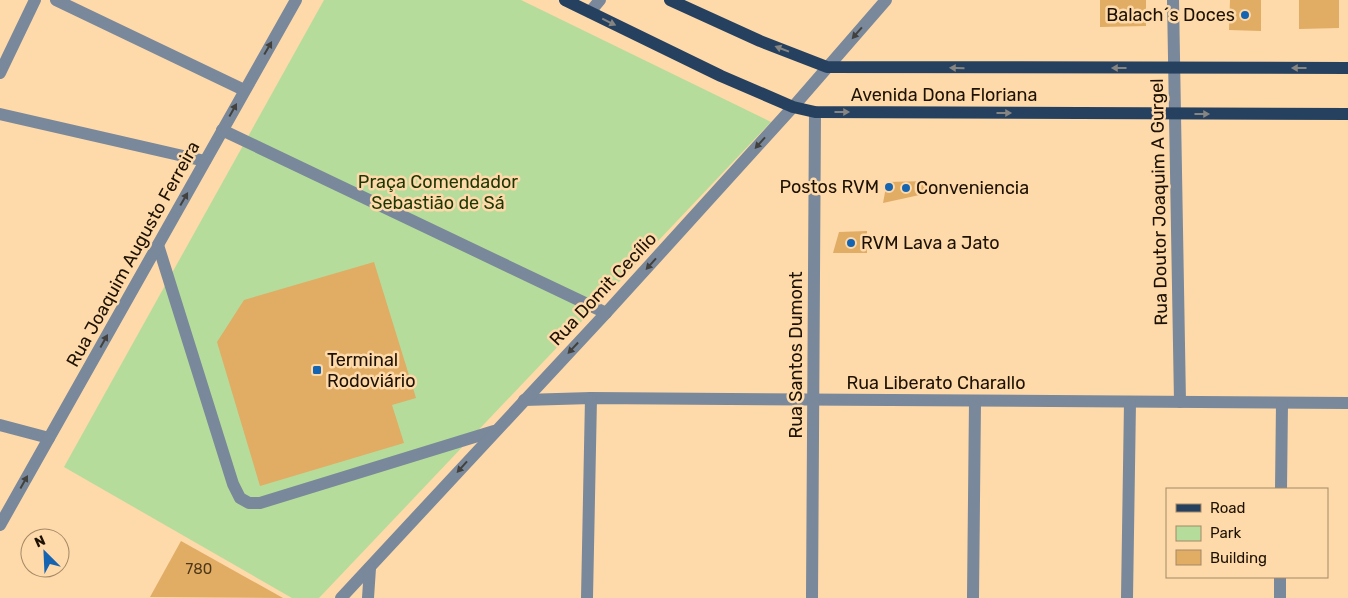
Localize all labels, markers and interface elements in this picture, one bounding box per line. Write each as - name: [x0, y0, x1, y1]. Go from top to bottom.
- place label: Balach´s Doces: [1106, 4, 1235, 26]
- marker: Balach´s Doces: [1239, 9, 1251, 21]
- one-way arrow: [602, 18, 616, 26]
- one-way arrow: [851, 27, 862, 40]
- one-way arrow: [264, 41, 273, 55]
- one-way arrow: [774, 45, 789, 53]
- one-way arrow: [949, 64, 965, 72]
- one-way arrow: [1111, 64, 1127, 72]
- one-way arrow: [1291, 64, 1307, 72]
- street label: Rua Doutor Joaquim A Gurgel: [1146, 78, 1172, 326]
- street label: Avenida Dona Floriana: [851, 84, 1037, 106]
- one-way arrow: [229, 104, 238, 117]
- one-way arrow: [834, 108, 850, 116]
- one-way arrow: [996, 109, 1012, 117]
- one-way arrow: [1194, 110, 1210, 118]
- street label: Rua Joaquim Augusto Ferreira: [62, 137, 204, 371]
- one-way arrow: [755, 137, 766, 150]
- park label: Praça Comendador Sebastião de Sá: [358, 171, 518, 214]
- place label: Postos RVM: [780, 176, 879, 198]
- place label: Conveniencia: [916, 177, 1029, 199]
- marker: Postos RVM: [883, 181, 895, 193]
- marker: Conveniencia: [900, 182, 912, 194]
- one-way arrow: [180, 192, 188, 207]
- street label: Rua Domit Cecílio: [545, 228, 661, 350]
- place label: RVM Lava a Jato: [861, 232, 1000, 254]
- marker: RVM Lava a Jato: [845, 237, 857, 249]
- one-way arrow: [645, 257, 657, 269]
- street label: Rua Santos Dumont: [785, 271, 807, 439]
- one-way arrow: [100, 333, 108, 348]
- one-way arrow: [567, 342, 579, 354]
- place label: Terminal Rodoviário: [327, 349, 416, 392]
- marker: Terminal Rodoviário: [311, 364, 323, 376]
- street label: Rua Liberato Charallo: [846, 372, 1026, 394]
- one-way arrow: [456, 461, 468, 473]
- one-way arrow: [20, 475, 28, 490]
- legend: [1166, 488, 1328, 578]
- text: Road: [1210, 499, 1246, 517]
- text: Park: [1210, 524, 1241, 542]
- north arrow: [20, 528, 70, 578]
- text: N: [32, 532, 48, 551]
- text: Building: [1210, 549, 1267, 567]
- house number: 780: [186, 560, 212, 578]

